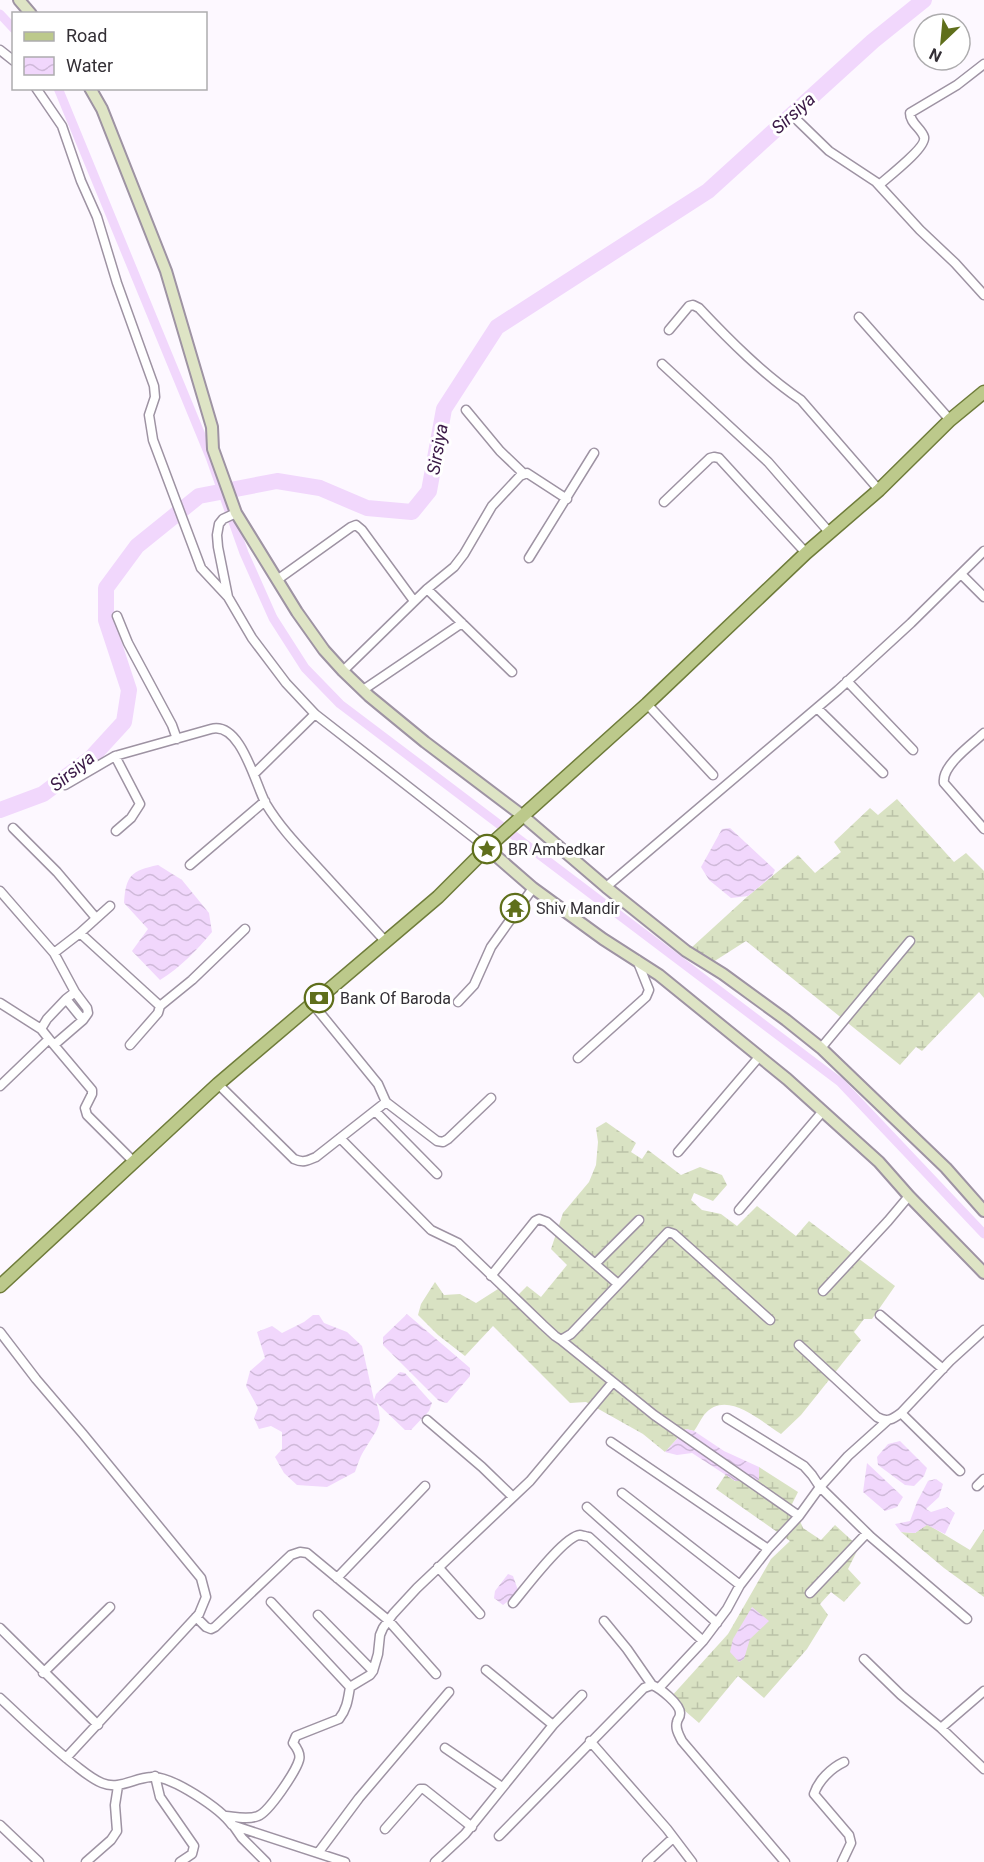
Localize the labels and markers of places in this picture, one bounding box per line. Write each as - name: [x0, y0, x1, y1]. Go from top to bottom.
- place icon: BR Ambedkar: [471, 833, 503, 865]
- place label: BR Ambedkar: [508, 840, 606, 859]
- temple icon: Shiv Mandir: [499, 892, 531, 924]
- place label: Shiv Mandir: [536, 899, 620, 918]
- bank icon: Bank Of Baroda: [303, 982, 335, 1014]
- place label: Bank Of Baroda: [340, 989, 451, 1008]

